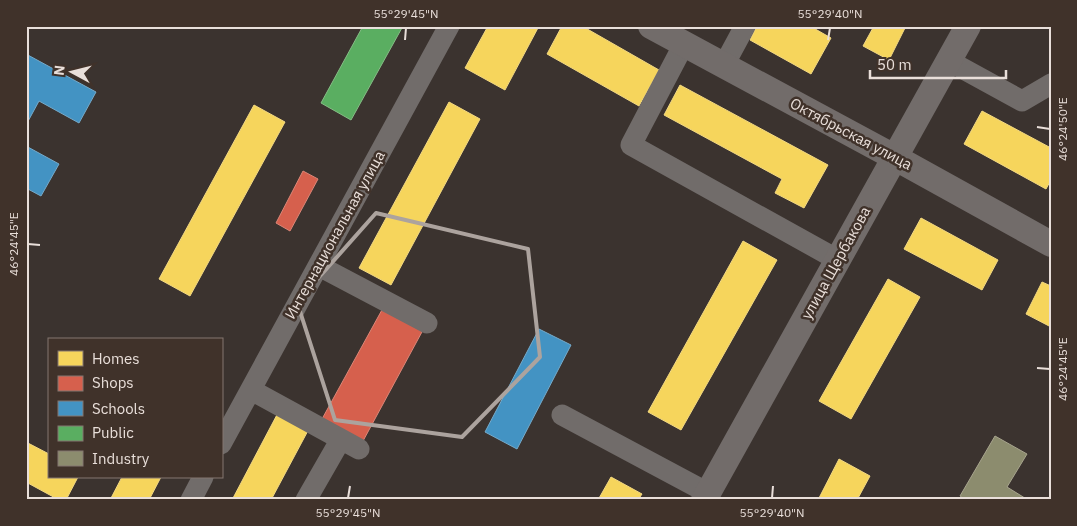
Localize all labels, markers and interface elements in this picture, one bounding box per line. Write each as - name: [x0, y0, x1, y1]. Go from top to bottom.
- text: 55°29'45"N: [373, 6, 439, 21]
- text: 55°29'40"N: [797, 6, 863, 21]
- north arrow: [48, 48, 98, 98]
- scale bar: [870, 48, 1006, 80]
- text: 50 m: [877, 55, 912, 74]
- text: N: [50, 64, 69, 77]
- street label: Октябрьская улица: [787, 93, 916, 174]
- text: 46°24'50"E: [1055, 97, 1070, 161]
- street label: Интернациональная улица: [280, 147, 389, 322]
- street label: улица Щербакова: [797, 203, 874, 323]
- text: 46°24'45"E: [6, 212, 21, 276]
- text: 46°24'45"E: [1055, 337, 1070, 401]
- legend: [48, 338, 222, 478]
- text: Homes: [92, 349, 140, 368]
- text: Shops: [92, 373, 134, 392]
- text: Schools: [92, 399, 145, 418]
- text: Public: [92, 423, 134, 442]
- text: Industry: [92, 449, 150, 468]
- text: 55°29'45"N: [315, 505, 381, 520]
- text: 55°29'40"N: [739, 505, 805, 520]

